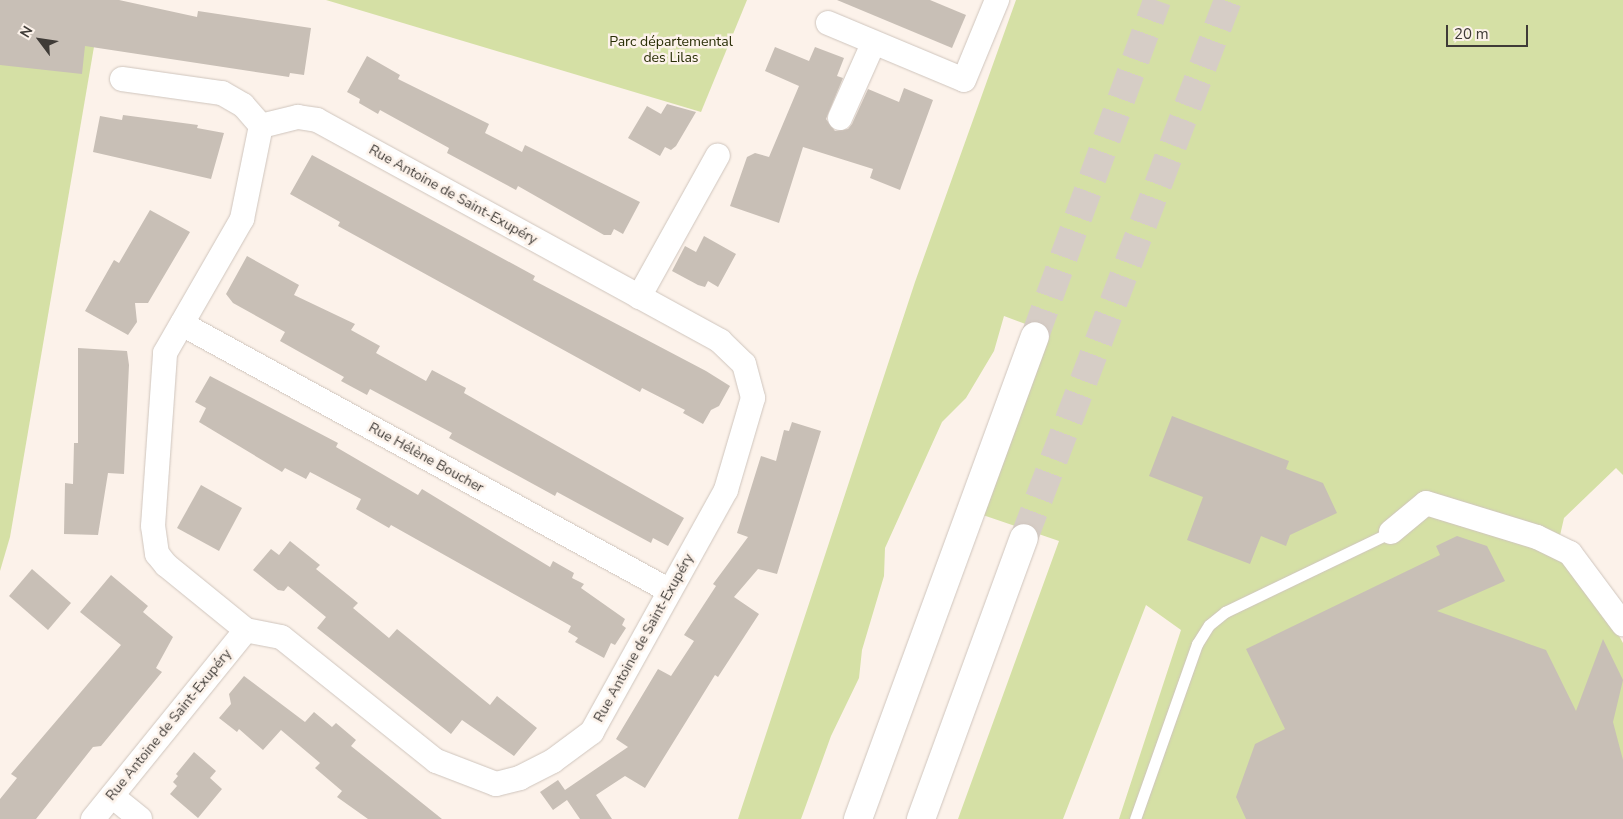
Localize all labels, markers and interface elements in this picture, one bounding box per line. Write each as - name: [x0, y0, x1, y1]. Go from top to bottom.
- north arrow: [15, 15, 65, 65]
- scale bar: [1448, 15, 1530, 47]
- text: N: [16, 23, 38, 41]
- text: 20 m: [1454, 24, 1489, 44]
- park label: Parc départemental des Lilas: [609, 34, 733, 66]
- street label: Rue Antoine de Saint-Exupéry: [366, 142, 540, 248]
- street label: Rue Hélène Boucher: [366, 419, 486, 497]
- street label: Rue Antoine de Saint-Exupéry: [591, 551, 697, 725]
- street label: Rue Antoine de Saint-Exupéry: [103, 646, 235, 804]

